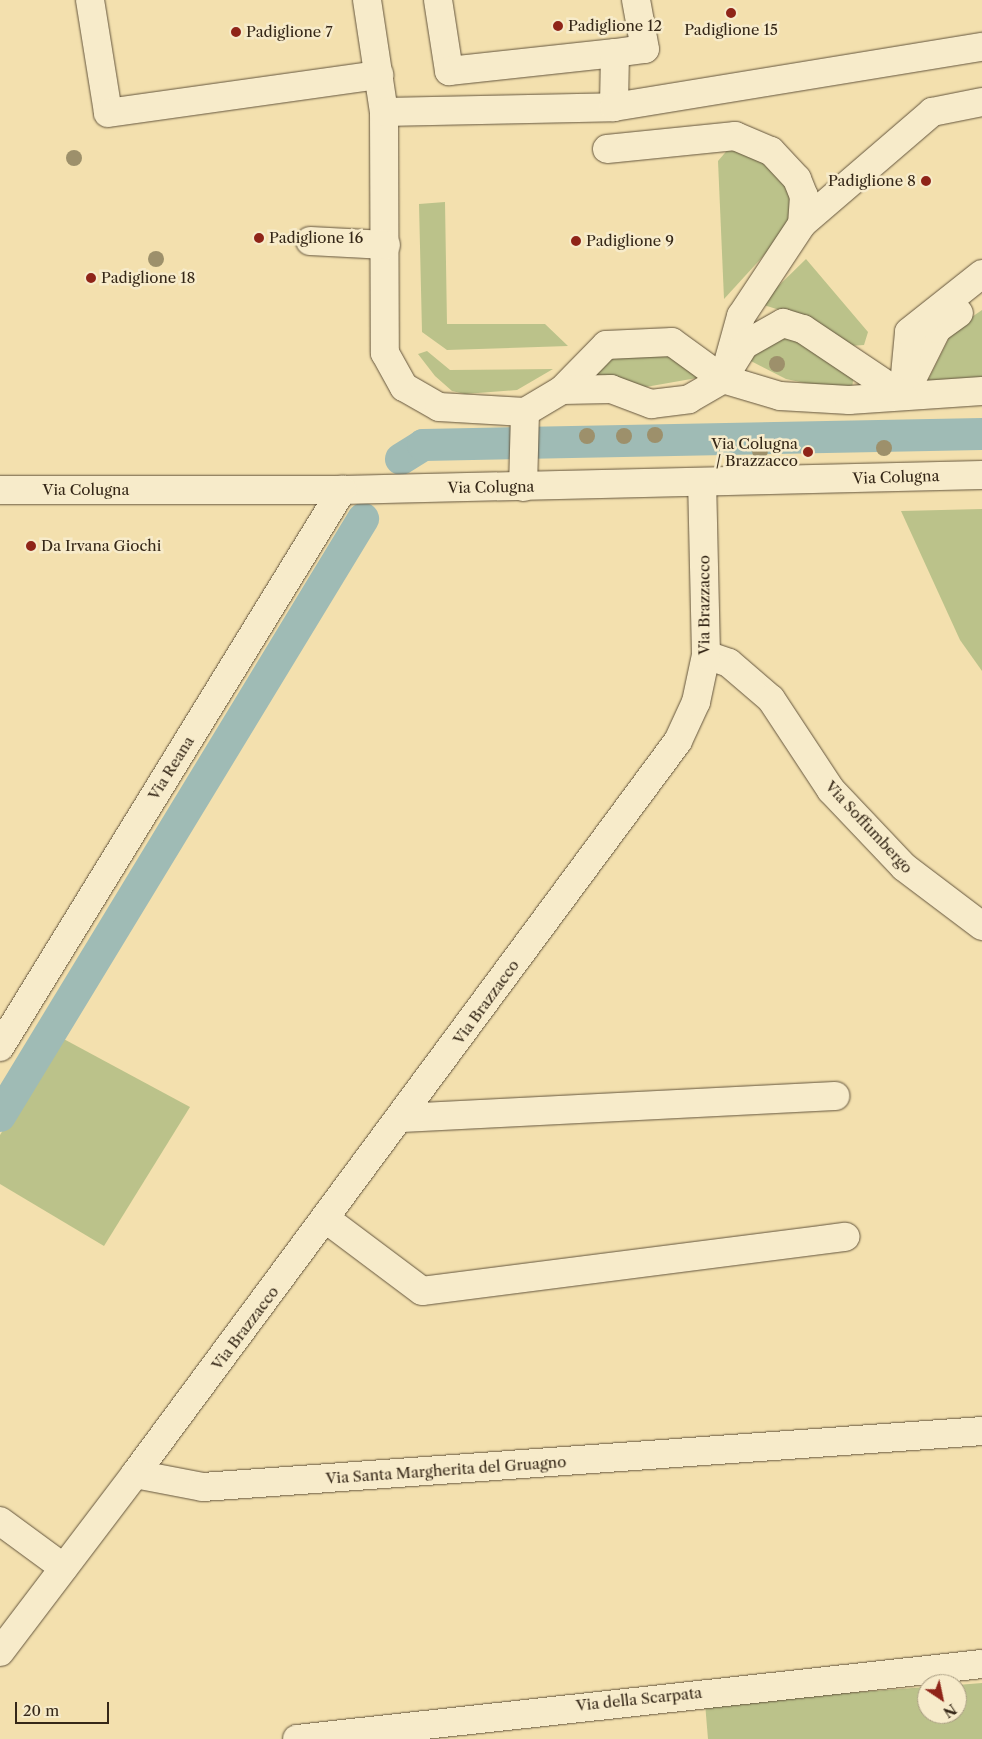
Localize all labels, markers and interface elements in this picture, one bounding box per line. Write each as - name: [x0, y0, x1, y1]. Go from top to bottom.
- marker: Padiglione 15: [725, 7, 737, 19]
- place label: Padiglione 12: [568, 17, 662, 35]
- marker: Padiglione 12: [552, 20, 564, 32]
- place label: Padiglione 15: [684, 21, 778, 39]
- place label: Padiglione 7: [246, 23, 333, 41]
- marker: Padiglione 7: [230, 26, 242, 38]
- place label: Padiglione 8: [828, 172, 916, 190]
- marker: Padiglione 8: [920, 175, 932, 187]
- place label: Padiglione 16: [269, 229, 363, 247]
- marker: Padiglione 16: [253, 232, 265, 244]
- place label: Padiglione 9: [586, 232, 674, 250]
- marker: Padiglione 9: [570, 235, 582, 247]
- place label: Padiglione 18: [101, 269, 195, 287]
- marker: Padiglione 18: [85, 272, 97, 284]
- place label: Via Colugna / Brazzacco: [711, 434, 798, 469]
- marker: Via Colugna / Brazzacco: [802, 446, 814, 458]
- street label: Via Colugna: [852, 466, 940, 488]
- street label: Via Colugna: [447, 477, 535, 497]
- street label: Via Colugna: [43, 481, 129, 499]
- place label: Da Irvana Giochi: [41, 537, 162, 555]
- marker: Da Irvana Giochi: [25, 540, 37, 552]
- street label: Via Brazzacco: [695, 555, 713, 655]
- street label: Via Reana: [144, 733, 198, 803]
- street label: Via Soffumbergo: [822, 777, 916, 877]
- street label: Via Brazzacco: [449, 956, 523, 1048]
- street label: Via Brazzacco: [208, 1283, 282, 1373]
- street label: Via Santa Margherita del Gruagno: [325, 1453, 567, 1487]
- north arrow: [917, 1674, 967, 1724]
- street label: Via della Scarpata: [575, 1683, 703, 1715]
- scale bar: [18, 1692, 111, 1724]
- text: N: [940, 1700, 960, 1721]
- text: 20 m: [23, 1701, 59, 1720]

